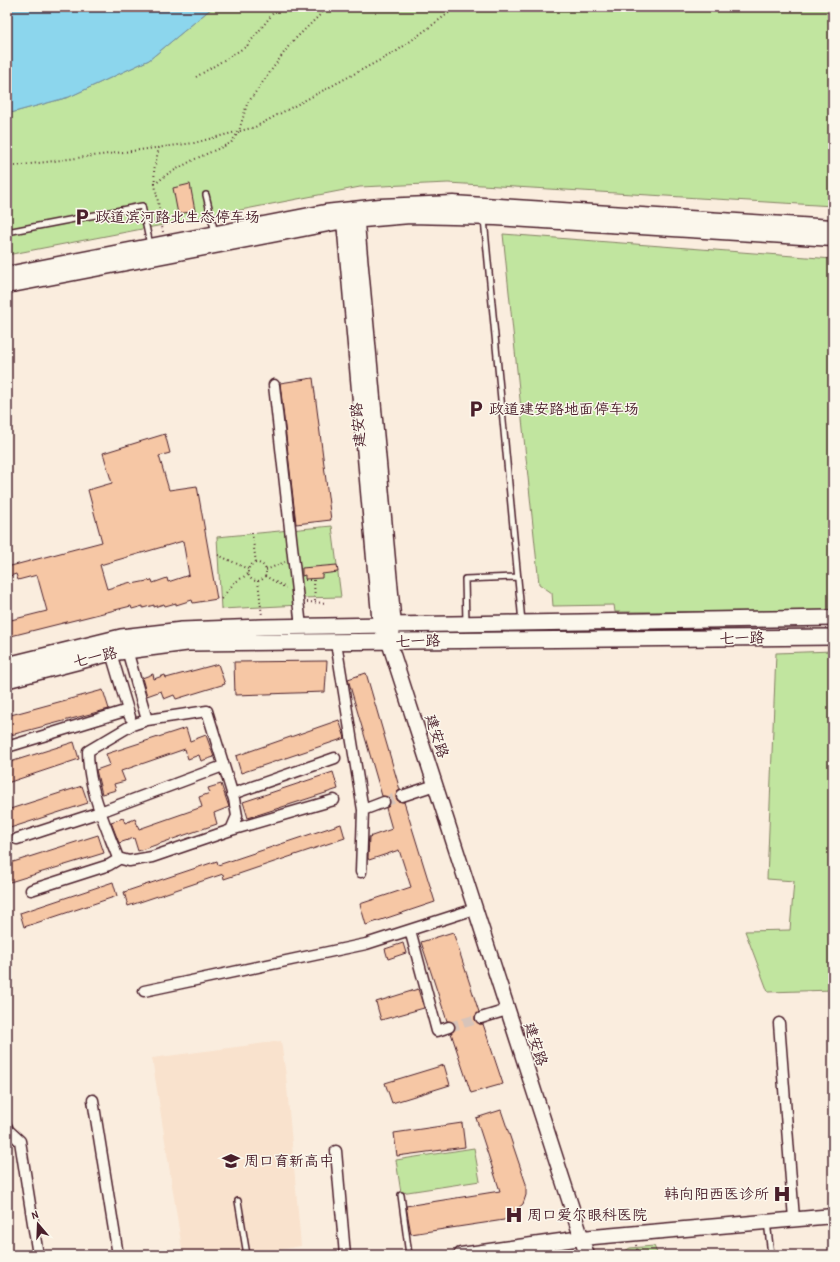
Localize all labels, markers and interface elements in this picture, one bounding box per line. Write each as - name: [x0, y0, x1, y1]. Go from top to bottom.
- place label: 政道滨河路北生态停车场: [95, 206, 260, 227]
- parking icon: 政道滨河路北生态停车场: [72, 207, 92, 227]
- place label: 政道建安路地面停车场: [489, 398, 639, 419]
- parking icon: 政道建安路地面停车场: [466, 399, 486, 419]
- street label: 建安路: [345, 402, 370, 448]
- street label: 七一路: [719, 627, 765, 648]
- street label: 七一路: [395, 630, 441, 651]
- street label: 七一路: [71, 641, 119, 672]
- street label: 建安路: [421, 711, 454, 760]
- street label: 建安路: [520, 1019, 553, 1068]
- place label: 周口育新高中: [244, 1150, 334, 1171]
- school or university icon: 周口育新高中: [221, 1151, 241, 1171]
- place label: 韩向阳西医诊所: [664, 1183, 769, 1204]
- hospital icon: 韩向阳西医诊所: [772, 1184, 792, 1204]
- north arrow: [18, 1204, 58, 1244]
- place label: 周口爱尔眼科医院: [527, 1204, 647, 1225]
- hospital icon: 周口爱尔眼科医院: [504, 1205, 524, 1225]
- text: N: [30, 1207, 40, 1222]

